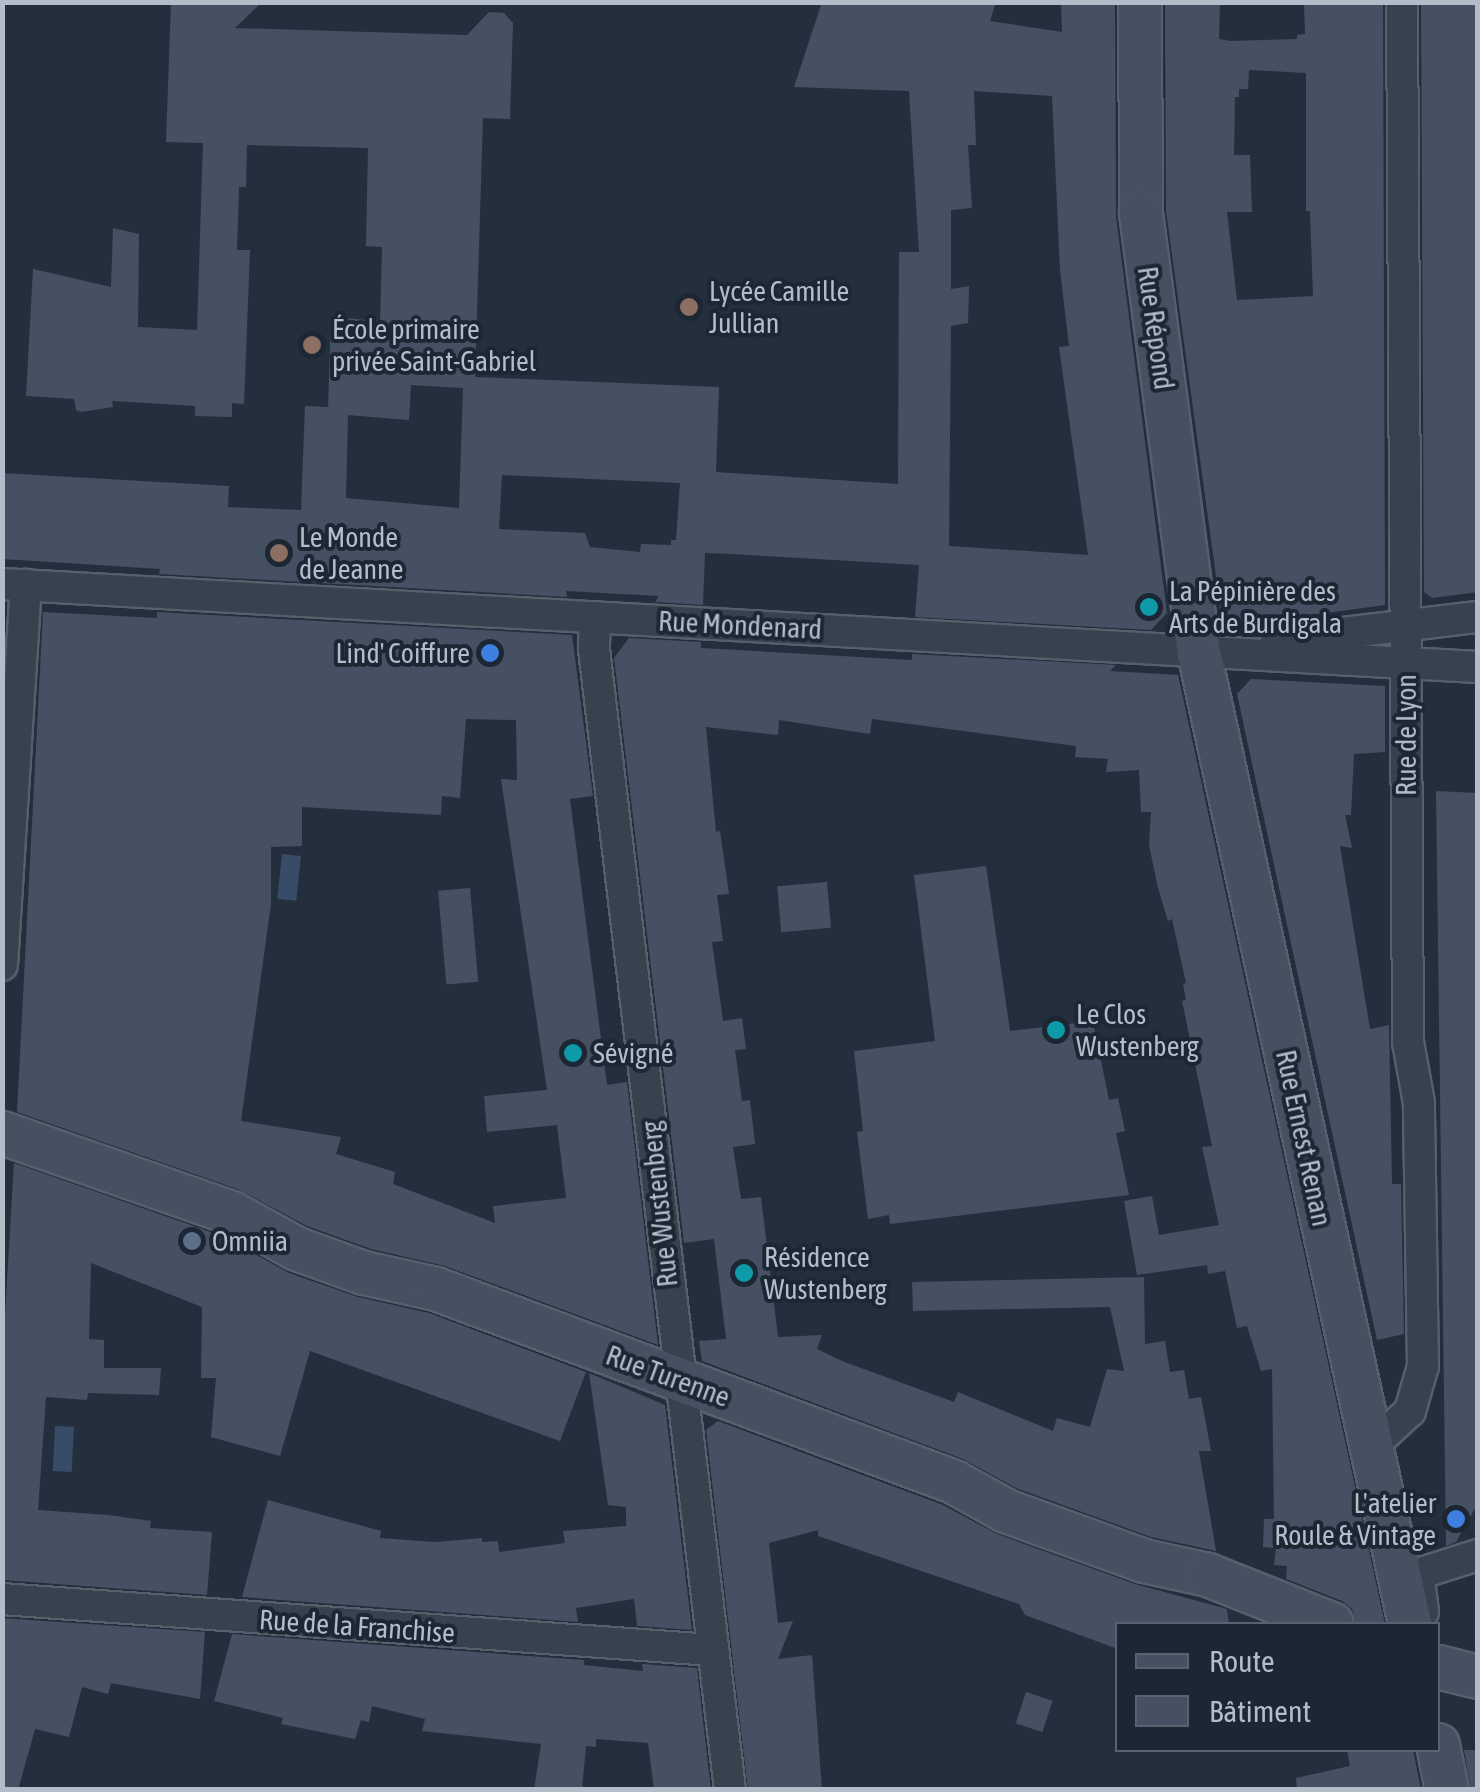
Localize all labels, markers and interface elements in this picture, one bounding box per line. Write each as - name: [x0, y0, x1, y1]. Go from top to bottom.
- street label: Rue Répond: [1131, 264, 1181, 392]
- place label: Lycée Camille Jullian: [709, 274, 849, 340]
- marker: Lycée Camille Jullian: [678, 296, 700, 318]
- place label: École primaire privée Saint-Gabriel: [332, 312, 536, 378]
- marker: École primaire privée Saint-Gabriel: [301, 334, 323, 356]
- place label: Le Monde de Jeanne: [299, 520, 403, 586]
- marker: Le Monde de Jeanne: [268, 542, 290, 564]
- place label: La Pépinière des Arts de Burdigala: [1169, 574, 1342, 640]
- marker: La Pépinière des Arts de Burdigala: [1138, 596, 1160, 618]
- street label: Rue Mondenard: [657, 604, 823, 646]
- place label: Lind' Coiffure: [336, 636, 470, 670]
- marker: Lind' Coiffure: [479, 642, 501, 664]
- street label: Rue de Lyon: [1389, 674, 1423, 796]
- place label: Le Clos Wustenberg: [1076, 997, 1199, 1063]
- marker: Le Clos Wustenberg: [1045, 1019, 1067, 1041]
- place label: Sévigné: [593, 1036, 673, 1070]
- marker: Sévigné: [562, 1042, 584, 1064]
- street label: Rue Ernest Renan: [1269, 1047, 1339, 1229]
- street label: Rue Wustenberg: [634, 1119, 684, 1289]
- place label: Omniia: [212, 1224, 288, 1258]
- marker: Omniia: [181, 1230, 203, 1252]
- place label: Résidence Wustenberg: [764, 1240, 887, 1306]
- marker: Résidence Wustenberg: [733, 1262, 755, 1284]
- street label: Rue Turenne: [601, 1338, 735, 1414]
- place label: L'atelier Roule & Vintage: [1274, 1486, 1436, 1552]
- marker: L'atelier Roule & Vintage: [1445, 1508, 1467, 1530]
- street label: Rue de la Franchise: [258, 1602, 456, 1650]
- legend: [1115, 1622, 1440, 1752]
- text: Route: [1209, 1644, 1275, 1678]
- text: Bâtiment: [1209, 1694, 1311, 1728]

